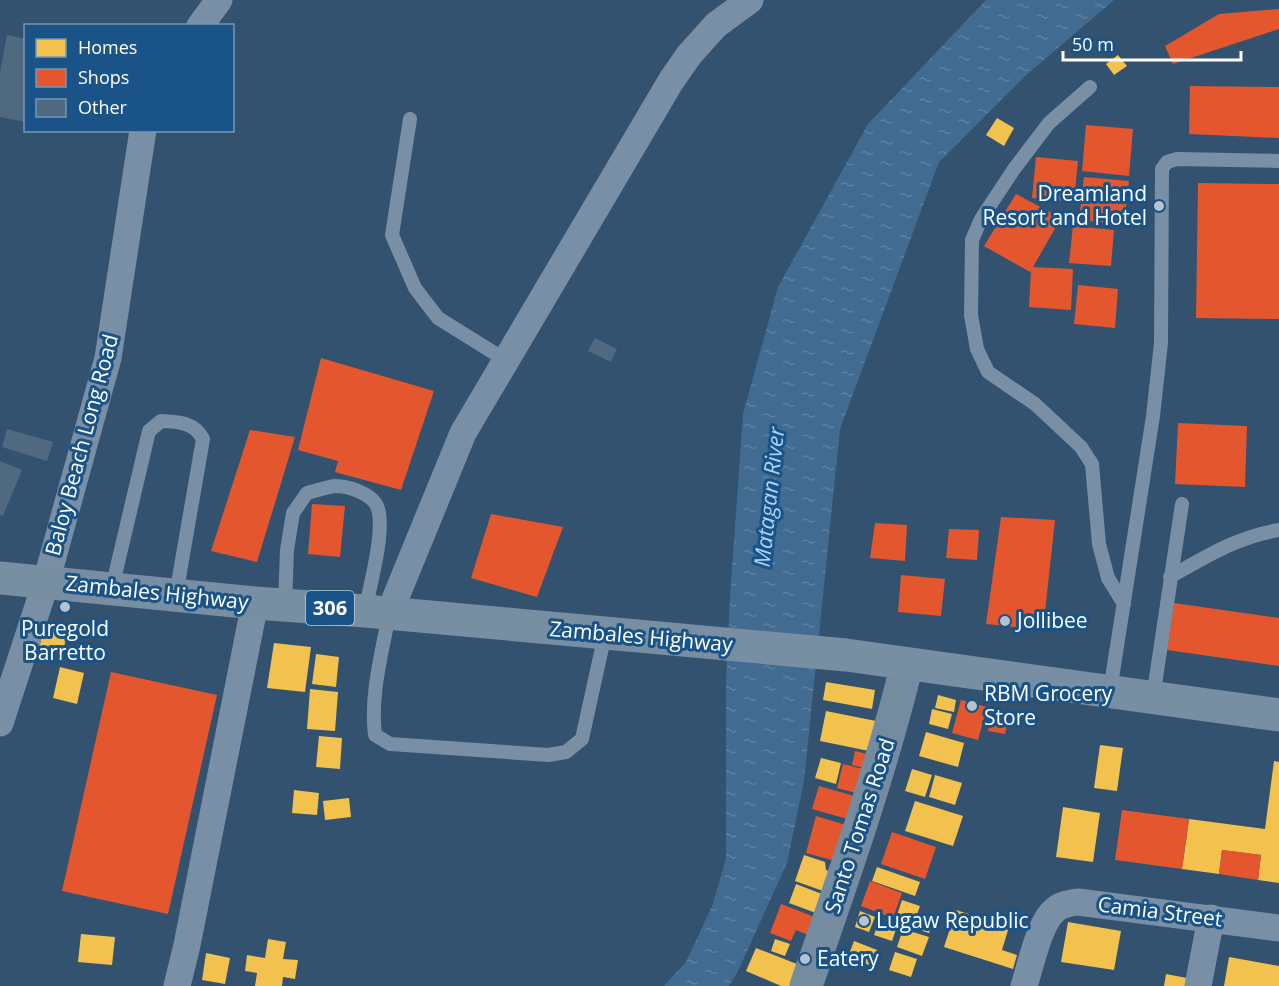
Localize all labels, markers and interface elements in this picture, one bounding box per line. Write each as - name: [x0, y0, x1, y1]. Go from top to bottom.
- legend: [24, 24, 234, 132]
- scale bar: [1063, 24, 1242, 62]
- text: 50 m: [1072, 32, 1114, 56]
- text: Homes: [78, 35, 137, 59]
- text: Shops: [78, 65, 129, 89]
- text: Other: [78, 95, 128, 119]
- place label: Dreamland Resort and Hotel: [983, 179, 1147, 231]
- marker: Dreamland Resort and Hotel: [1152, 199, 1166, 213]
- street label: Baloy Beach Long Road: [38, 331, 124, 558]
- water label: Matagan River: [746, 424, 790, 568]
- street label: Zambales Highway: [64, 568, 250, 616]
- road number: 306: [306, 591, 354, 625]
- marker: Puregold Barretto: [58, 600, 72, 614]
- place label: Jollibee: [1015, 606, 1088, 634]
- place label: Puregold Barretto: [21, 614, 109, 666]
- street label: Zambales Highway: [548, 614, 734, 658]
- marker: Jollibee: [998, 614, 1012, 628]
- place label: RBM Grocery Store: [984, 679, 1113, 731]
- marker: RBM Grocery Store: [965, 699, 979, 713]
- street label: Santo Tomas Road: [818, 735, 901, 917]
- street label: Camia Street: [1096, 889, 1224, 933]
- place label: Lugaw Republic: [876, 906, 1029, 934]
- marker: Lugaw Republic: [857, 914, 871, 928]
- place label: Eatery: [817, 944, 879, 972]
- marker: Eatery: [798, 952, 812, 966]

